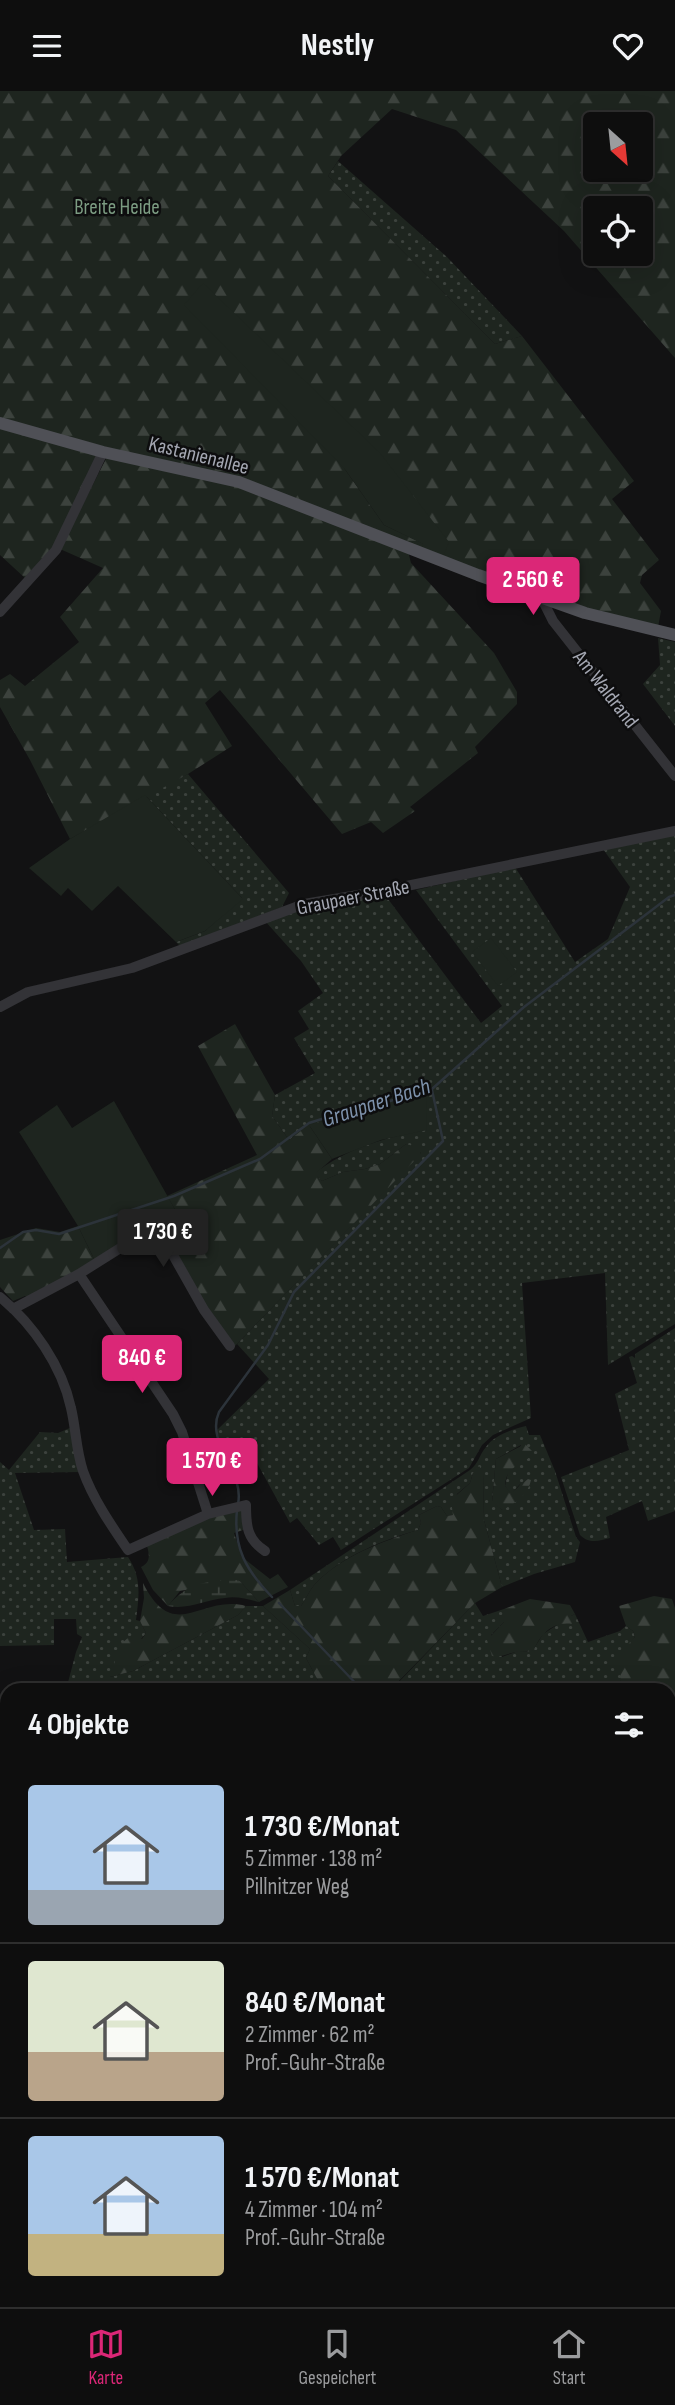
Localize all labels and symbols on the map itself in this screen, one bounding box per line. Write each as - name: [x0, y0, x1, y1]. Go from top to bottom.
- north arrow: [583, 112, 653, 182]
- park label: Breite Heide: [74, 195, 160, 220]
- street label: Kastanienallee: [146, 431, 252, 480]
- pin: 2 560 €: [468, 557, 598, 617]
- street label: Am Waldrand: [567, 645, 644, 733]
- street label: Graupaer Straße: [295, 874, 411, 921]
- water label: Graupaer Bach: [319, 1072, 434, 1134]
- pin: 1 730 €: [98, 1209, 228, 1269]
- pin: 840 €: [93, 1335, 191, 1395]
- pin: 1 570 €: [147, 1439, 277, 1498]

